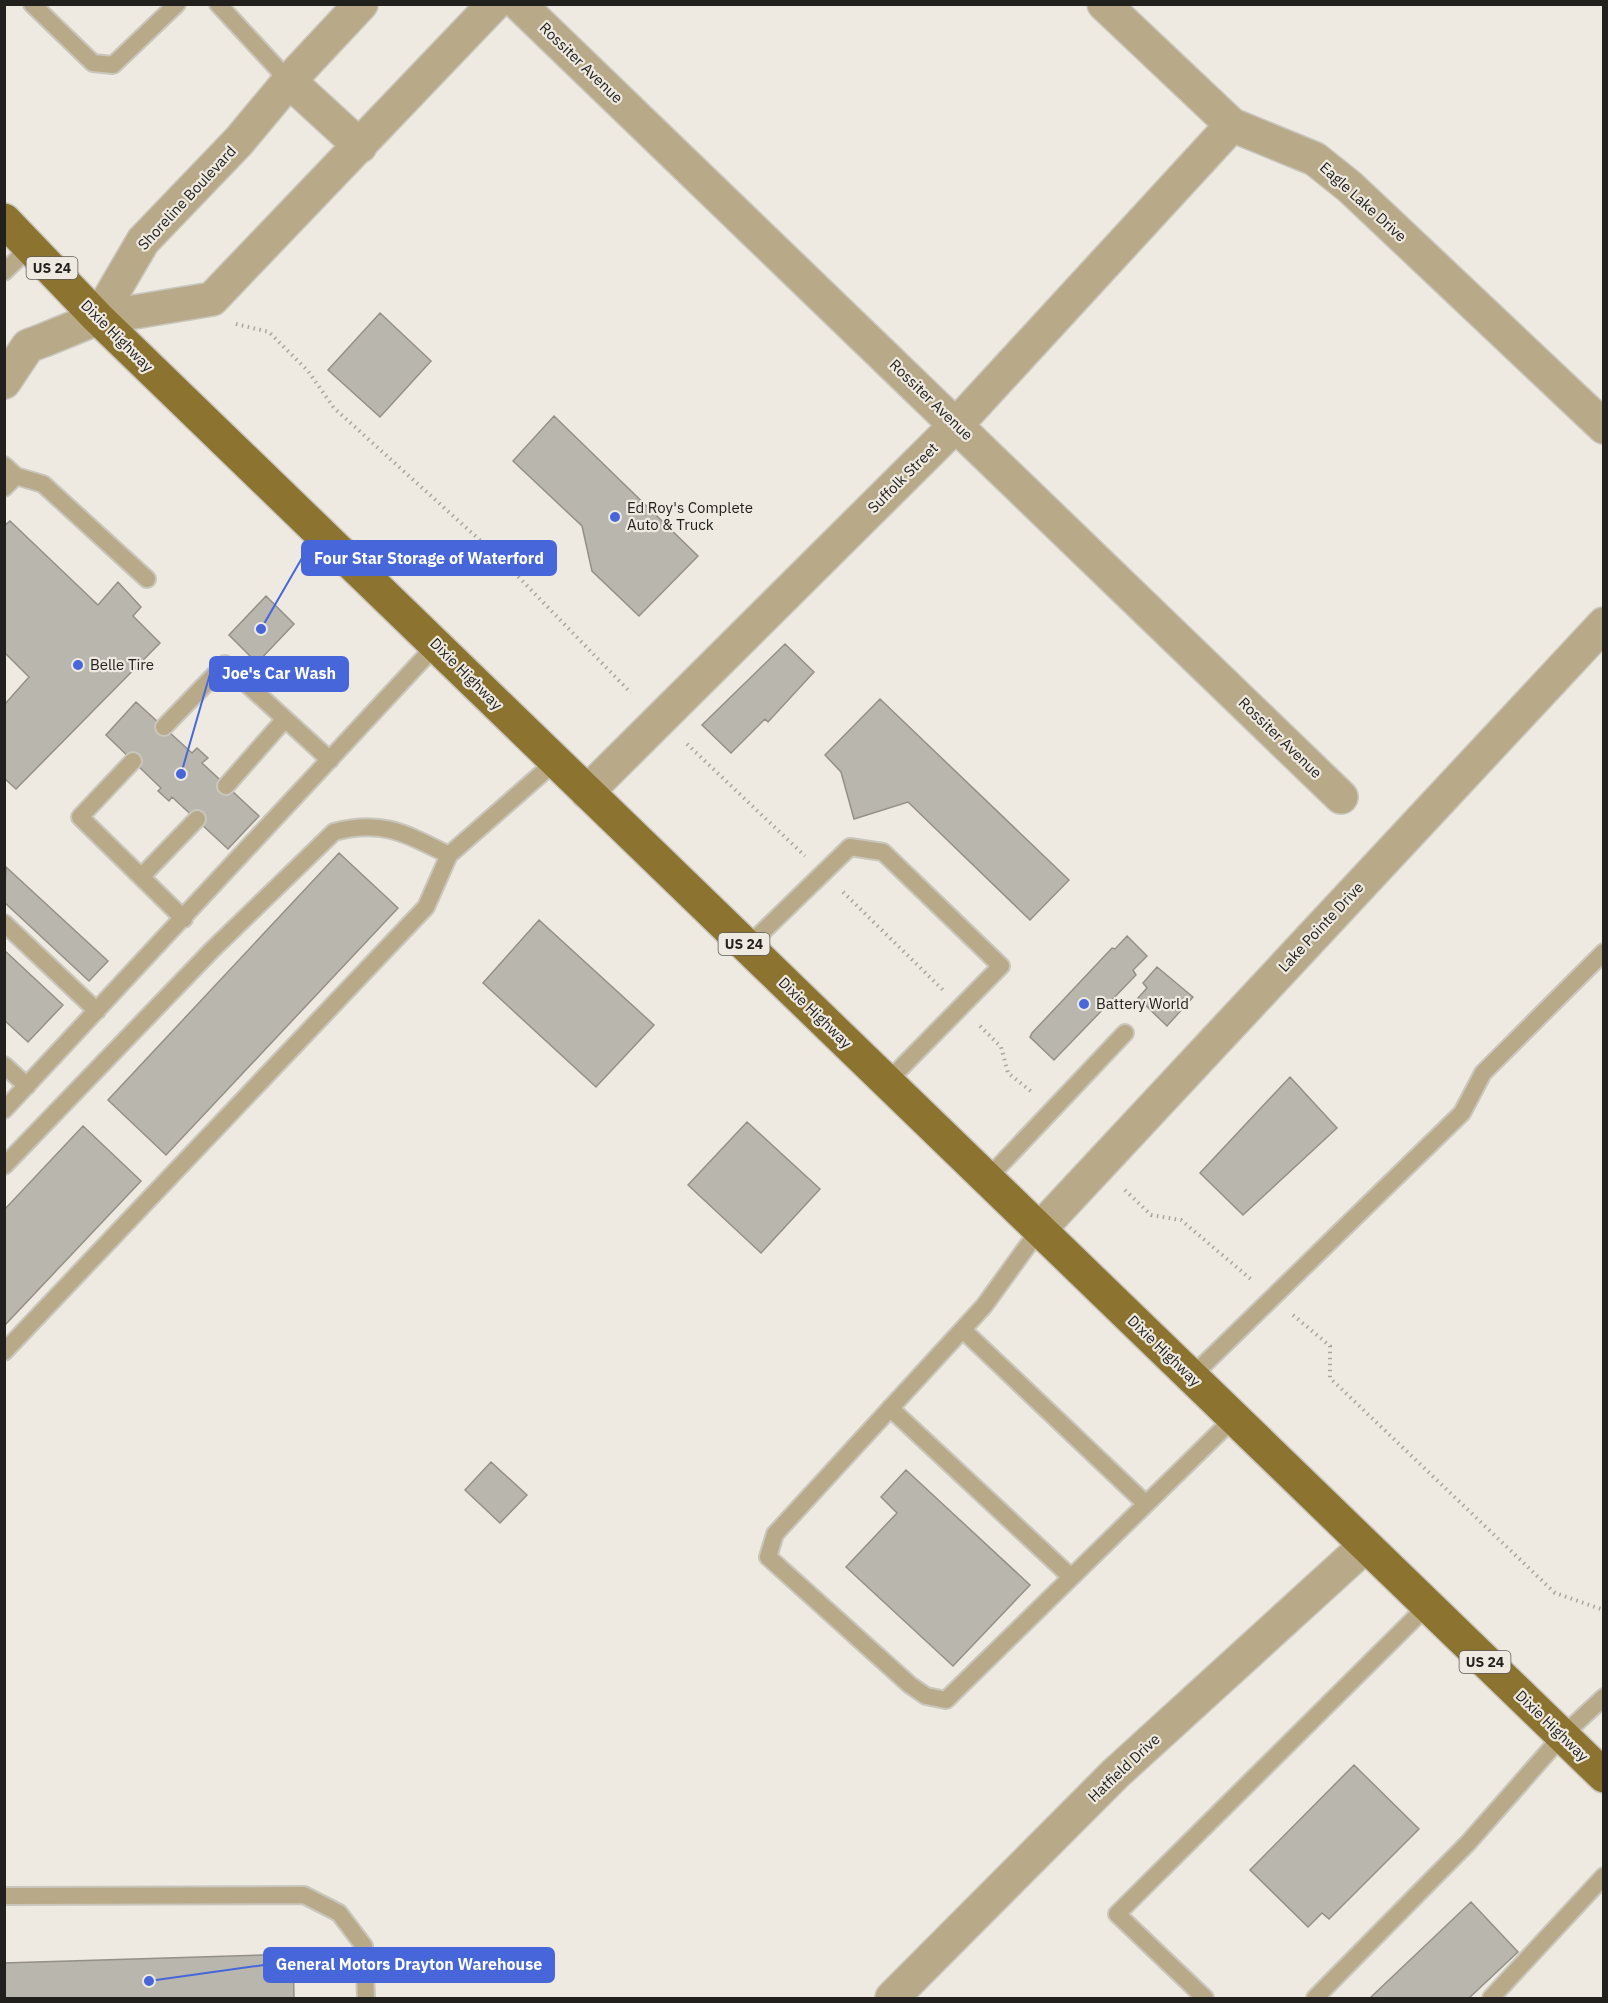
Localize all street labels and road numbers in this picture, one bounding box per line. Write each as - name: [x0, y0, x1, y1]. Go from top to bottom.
- street label: Rossiter Avenue: [536, 18, 627, 107]
- street label: Shoreline Boulevard: [133, 142, 240, 254]
- street label: Eagle Lake Drive: [1316, 158, 1411, 246]
- road number: US 24: [26, 257, 78, 279]
- street label: Dixie Highway: [77, 296, 158, 376]
- street label: Rossiter Avenue: [886, 355, 977, 444]
- street label: Suffolk Street: [863, 438, 942, 517]
- street label: Dixie Highway: [426, 634, 507, 714]
- street label: Rossiter Avenue: [1235, 693, 1326, 782]
- street label: Lake Pointe Drive: [1274, 878, 1367, 976]
- road number: US 24: [718, 933, 770, 955]
- street label: Dixie Highway: [775, 973, 856, 1053]
- street label: Dixie Highway: [1124, 1311, 1205, 1391]
- road number: US 24: [1460, 1651, 1510, 1673]
- street label: Dixie Highway: [1512, 1686, 1593, 1766]
- street label: Hatfield Drive: [1084, 1729, 1164, 1806]

